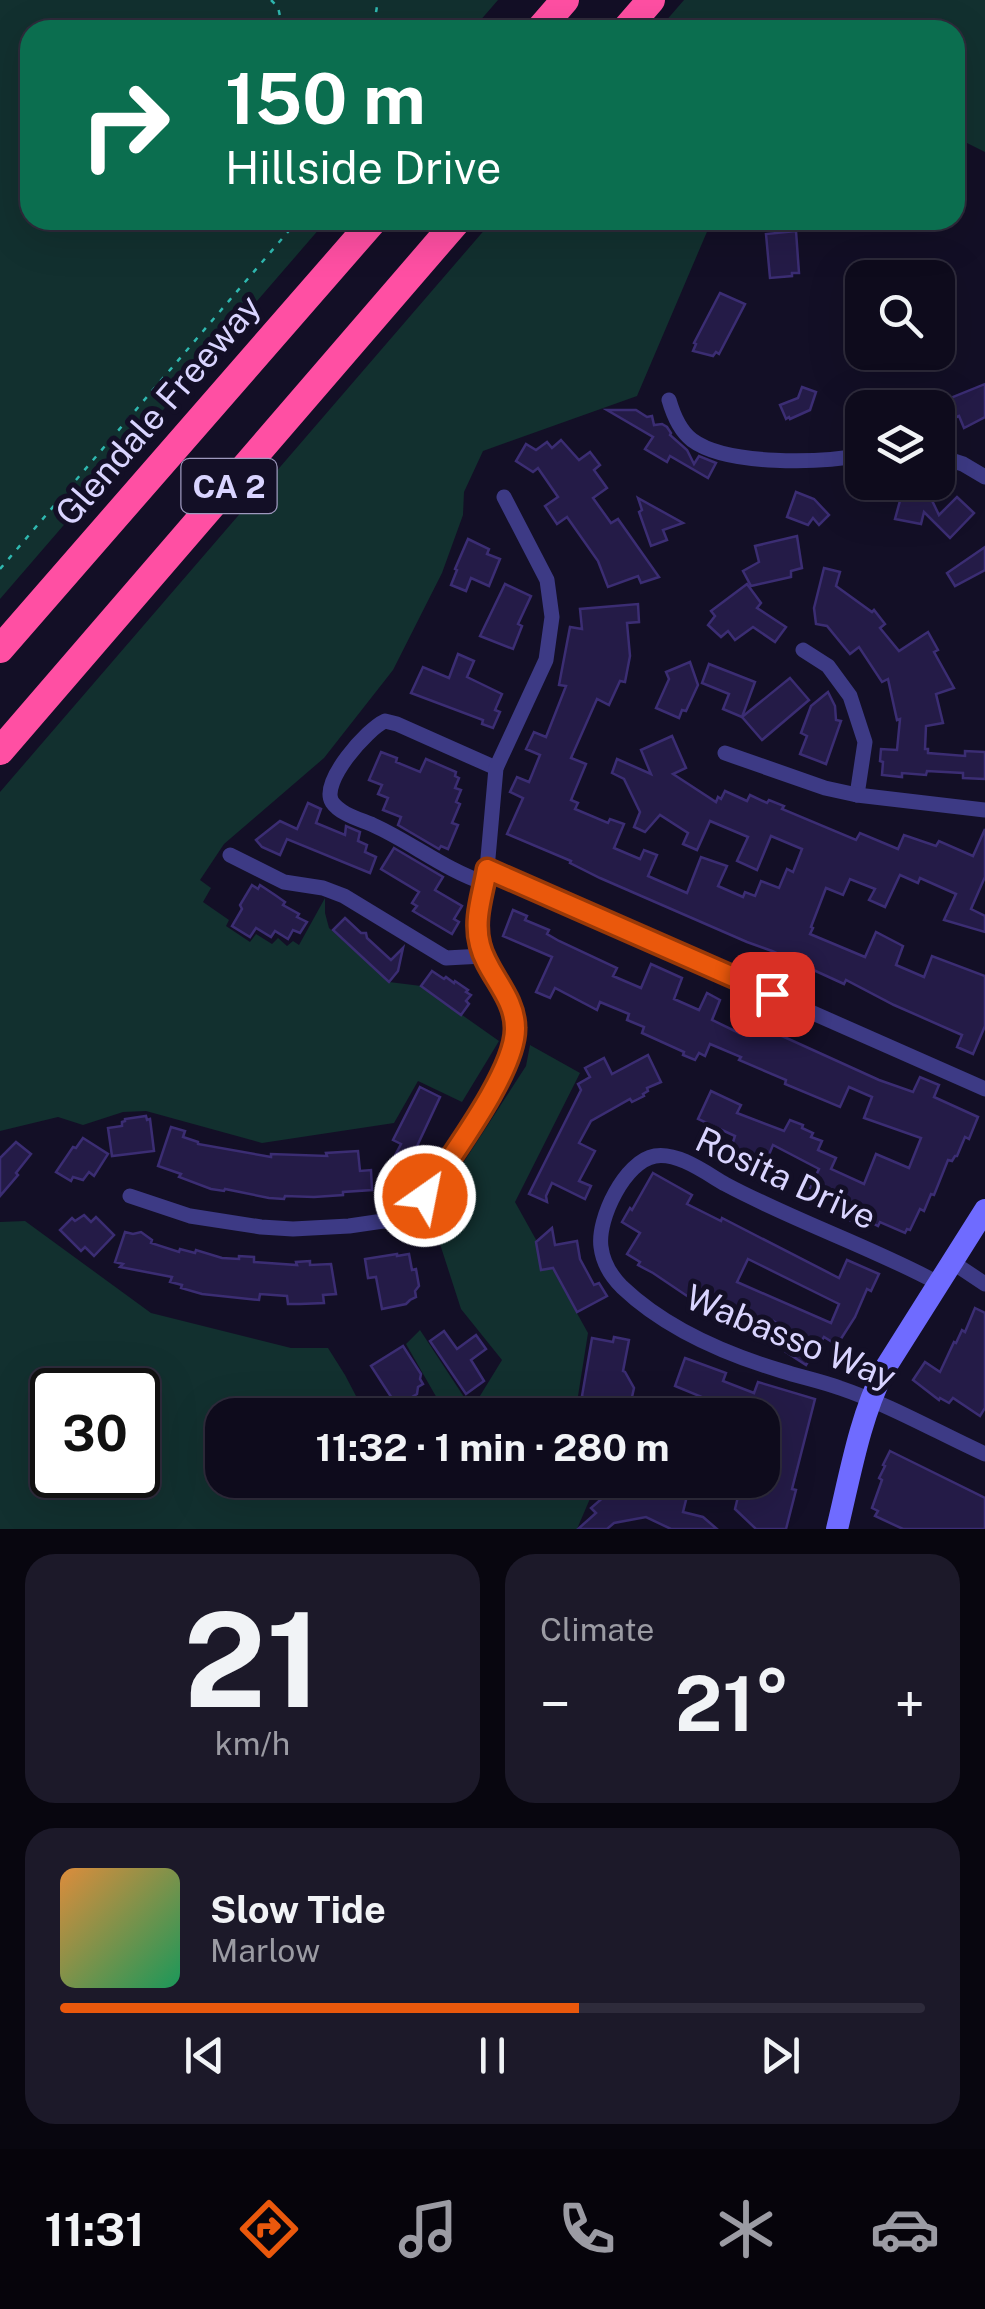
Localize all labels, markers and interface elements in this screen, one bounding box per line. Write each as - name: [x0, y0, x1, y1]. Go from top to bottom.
- text: 150 m: [225, 57, 426, 140]
- icon: right: [60, 60, 190, 190]
- text: Hillside Drive: [225, 141, 501, 194]
- map controls: [845, 260, 955, 500]
- button: search: [845, 260, 955, 370]
- street label: Glendale Freeway: [47, 287, 269, 533]
- button: layers: [845, 390, 955, 500]
- road number: CA 2: [182, 459, 276, 513]
- pin: [730, 952, 815, 1037]
- icon: arrive: [745, 967, 800, 1022]
- street label: Rosita Drive: [689, 1118, 883, 1238]
- position arrow: [373, 1144, 477, 1248]
- street label: Wabasso Way: [680, 1276, 902, 1398]
- speed limit sign: 30: [30, 1368, 160, 1498]
- text: 11:32 · 1 min · 280 m: [315, 1425, 670, 1470]
- text: 21: [183, 1584, 322, 1736]
- text: Climate: [540, 1611, 654, 1648]
- text: 21°: [675, 1660, 790, 1748]
- text: −: [540, 1672, 571, 1736]
- text: +: [895, 1672, 925, 1736]
- text: km/h: [215, 1725, 290, 1762]
- text: Slow Tide: [210, 1887, 386, 1932]
- text: Marlow: [210, 1932, 320, 1969]
- icon: previous: [177, 2028, 232, 2083]
- icon: pause: [465, 2028, 520, 2083]
- icon: next: [753, 2028, 808, 2083]
- icon: directions: [234, 2194, 304, 2264]
- icon: music: [393, 2194, 463, 2264]
- icon: phone: [552, 2194, 622, 2264]
- icon: climate: [711, 2194, 781, 2264]
- icon: car: [870, 2194, 940, 2264]
- text: 11:31: [45, 2203, 144, 2256]

